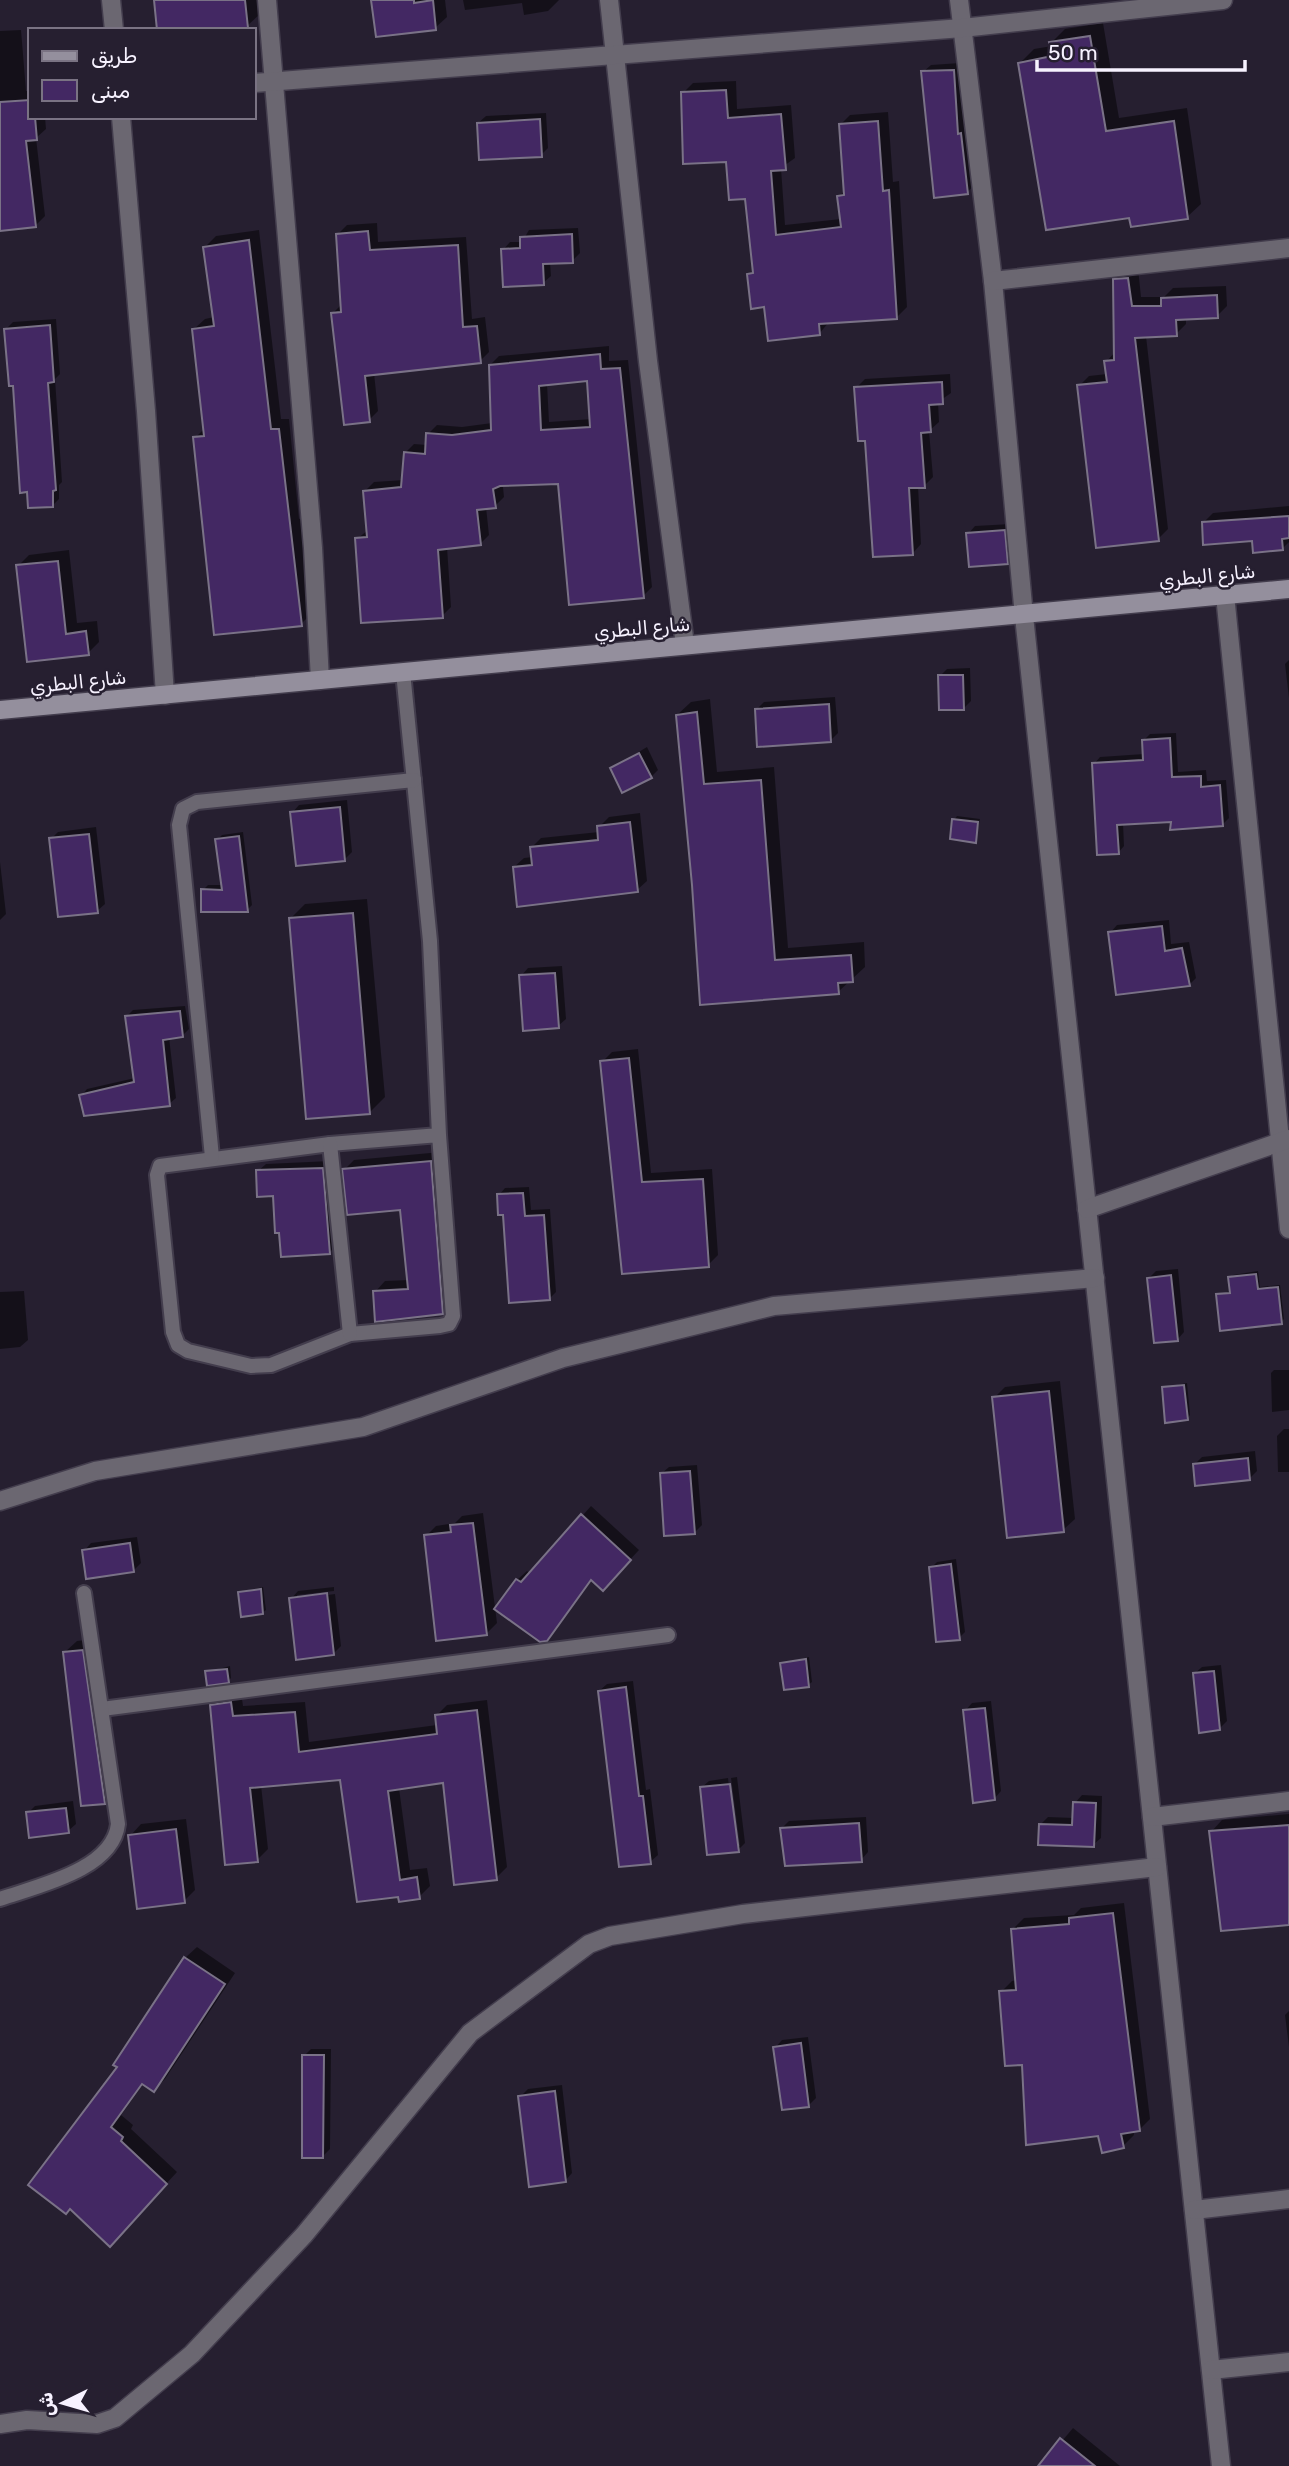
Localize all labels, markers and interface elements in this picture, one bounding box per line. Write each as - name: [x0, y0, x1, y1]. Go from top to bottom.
- legend: [28, 28, 256, 119]
- scale bar: [1037, 28, 1245, 72]
- text: 50 m: [1048, 40, 1098, 65]
- text: طريق: [91, 43, 137, 68]
- text: مبنى: [91, 78, 130, 103]
- street label: شارع البطري: [1158, 560, 1257, 594]
- street label: شارع البطري: [593, 612, 691, 646]
- street label: شارع البطري: [29, 666, 128, 700]
- north arrow: [28, 2368, 98, 2438]
- text: ش: [34, 2391, 59, 2417]

